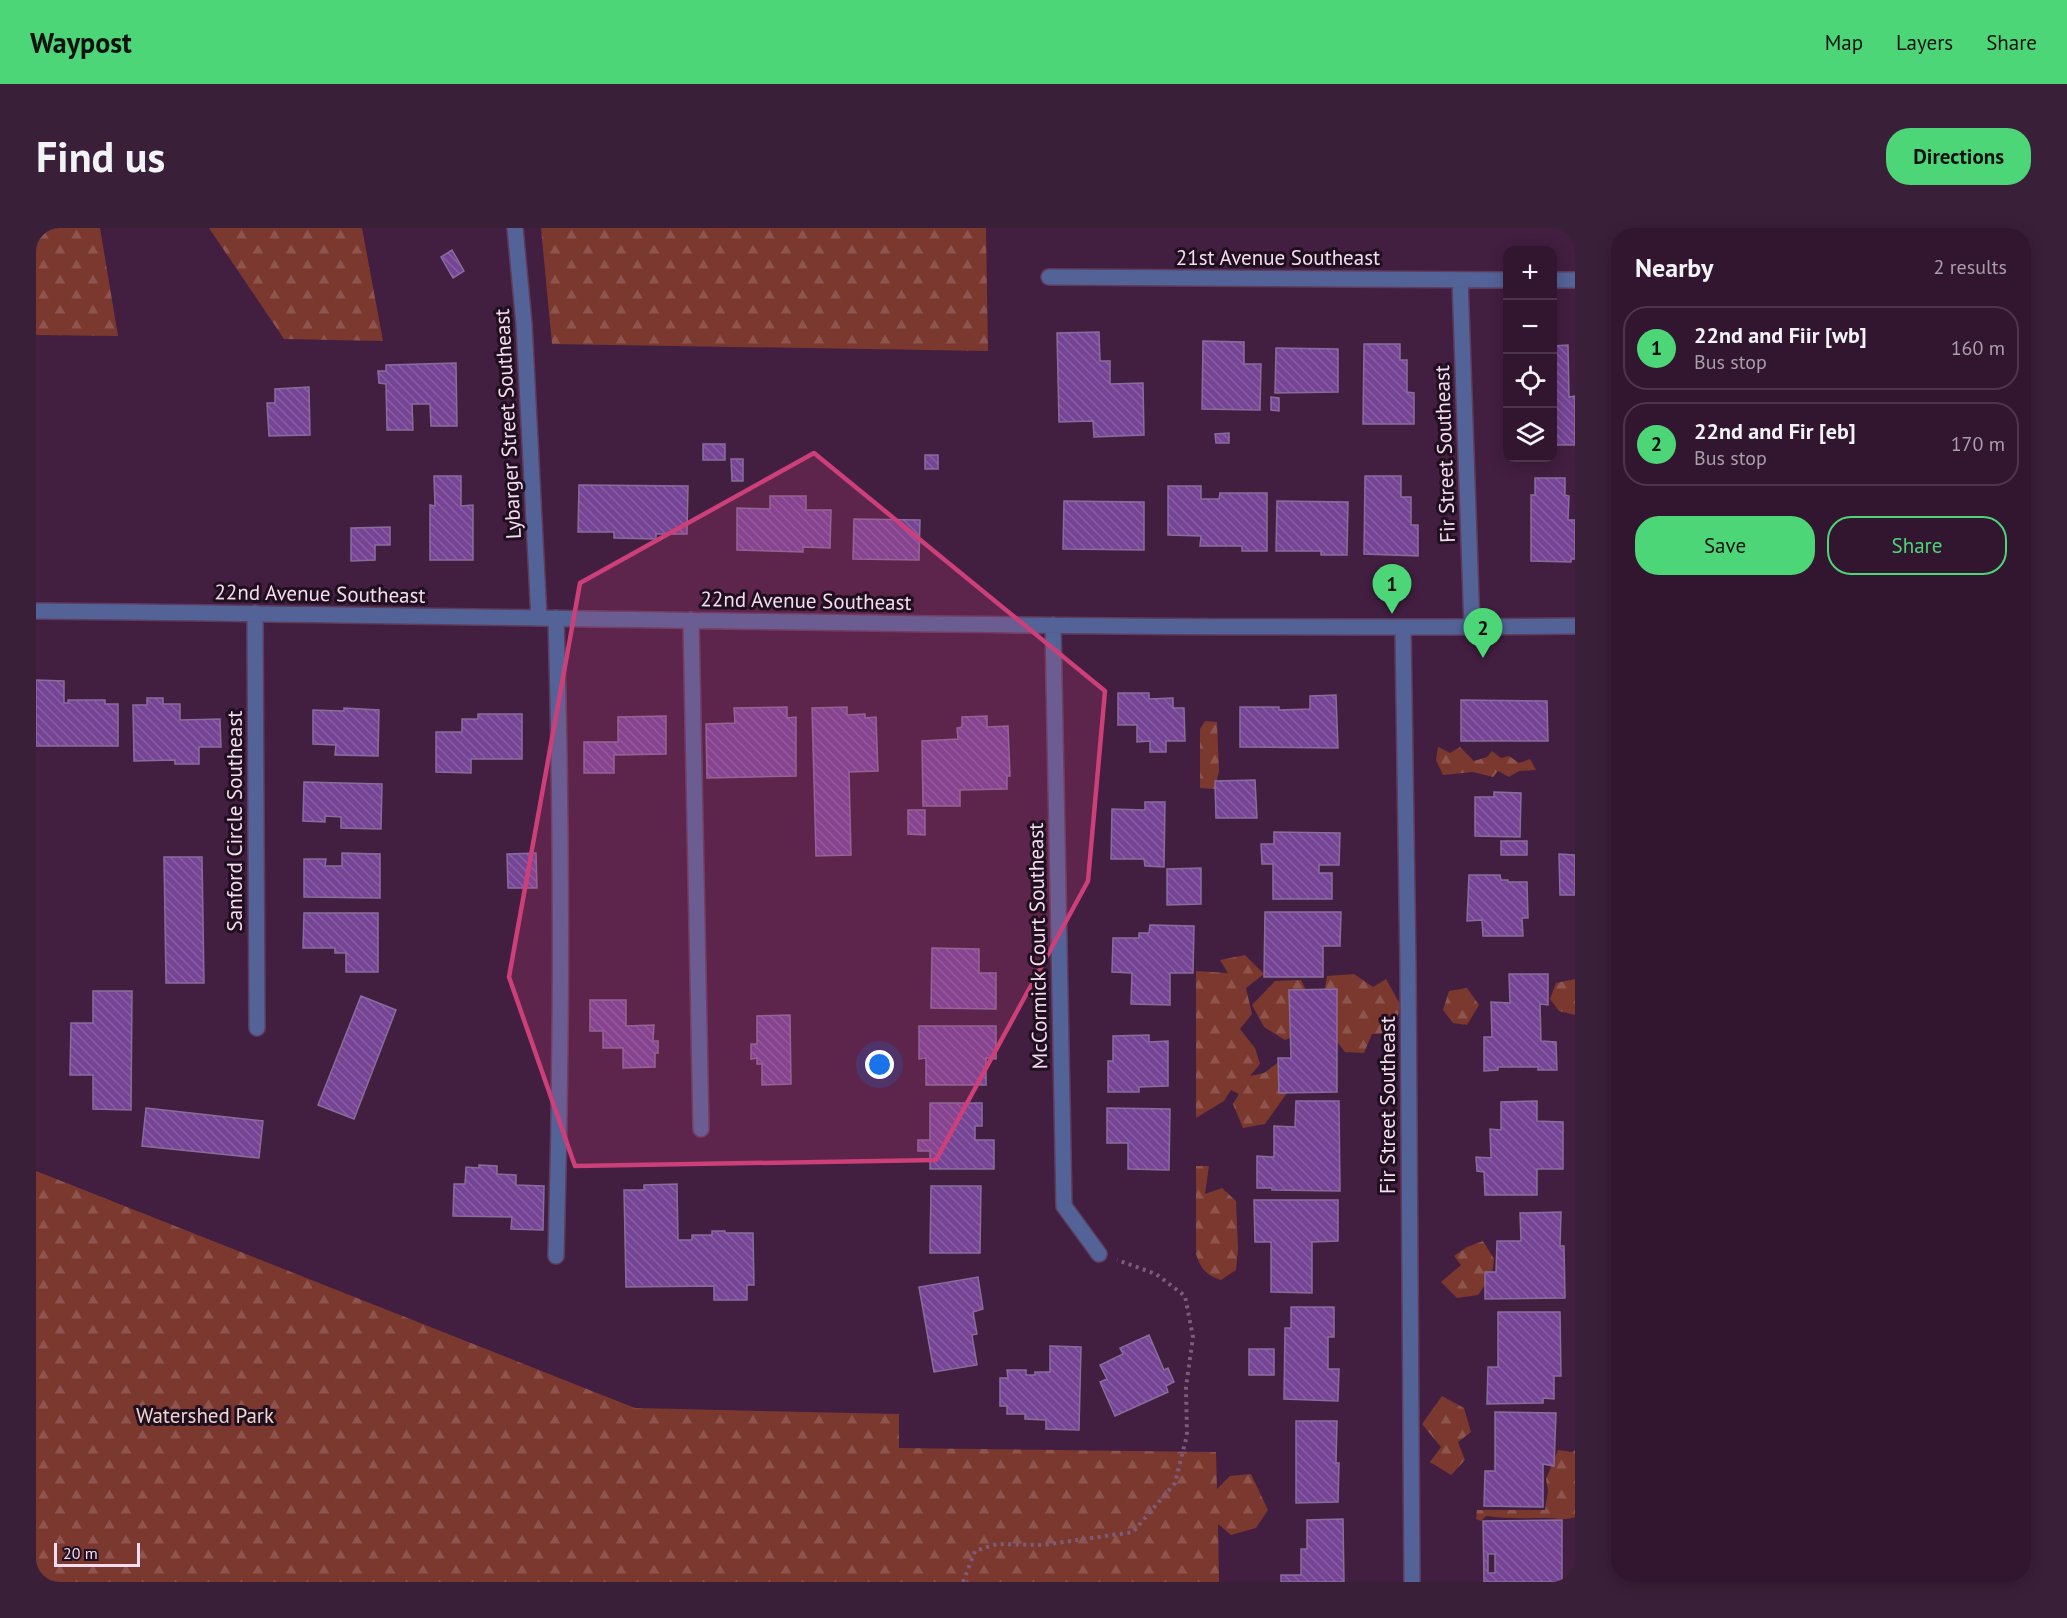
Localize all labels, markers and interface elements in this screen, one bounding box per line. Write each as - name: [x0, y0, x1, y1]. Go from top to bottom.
- text: Waypost: [30, 24, 132, 61]
- text: Map: [1825, 29, 1863, 56]
- text: Layers: [1896, 29, 1953, 56]
- text: Share: [1986, 29, 2037, 56]
- button: Directions: [1886, 128, 2031, 185]
- text: Find us: [36, 129, 165, 184]
- street label: 21st Avenue Southeast: [1176, 244, 1380, 271]
- map controls: [1503, 246, 1557, 462]
- button: +: [1503, 246, 1557, 300]
- text: Nearby: [1635, 251, 1713, 284]
- text: 2 results: [1934, 254, 2007, 280]
- button: −: [1503, 300, 1557, 354]
- street label: Lybarger Street Southeast: [488, 308, 527, 540]
- text: 22nd and Fiir [wb]: [1694, 321, 1867, 349]
- text: 1: [1651, 335, 1662, 361]
- text: 160 m: [1951, 335, 2005, 361]
- text: Bus stop: [1694, 349, 1767, 375]
- button: locate: [1503, 354, 1557, 408]
- street label: Fir Street Southeast: [1428, 365, 1461, 543]
- button: layers: [1503, 408, 1557, 462]
- text: 22nd and Fir [eb]: [1694, 417, 1856, 445]
- text: 2: [1651, 431, 1662, 457]
- text: 170 m: [1951, 431, 2005, 457]
- text: Bus stop: [1694, 445, 1767, 471]
- button: Save: [1635, 516, 1815, 575]
- button: Share: [1827, 516, 2007, 575]
- pin: 1: [1372, 564, 1412, 614]
- street label: 22nd Avenue Southeast: [214, 578, 426, 609]
- street label: 22nd Avenue Southeast: [700, 585, 912, 616]
- pin: 2: [1464, 608, 1502, 658]
- street label: Sanford Circle Southeast: [221, 711, 248, 931]
- street label: McCormick Court Southeast: [1022, 822, 1053, 1070]
- street label: Fir Street Southeast: [1374, 1016, 1401, 1194]
- your location: [865, 1050, 894, 1079]
- park label: Watershed Park: [136, 1402, 274, 1429]
- scale bar: [54, 1540, 140, 1568]
- text: 20 m: [63, 1543, 98, 1563]

